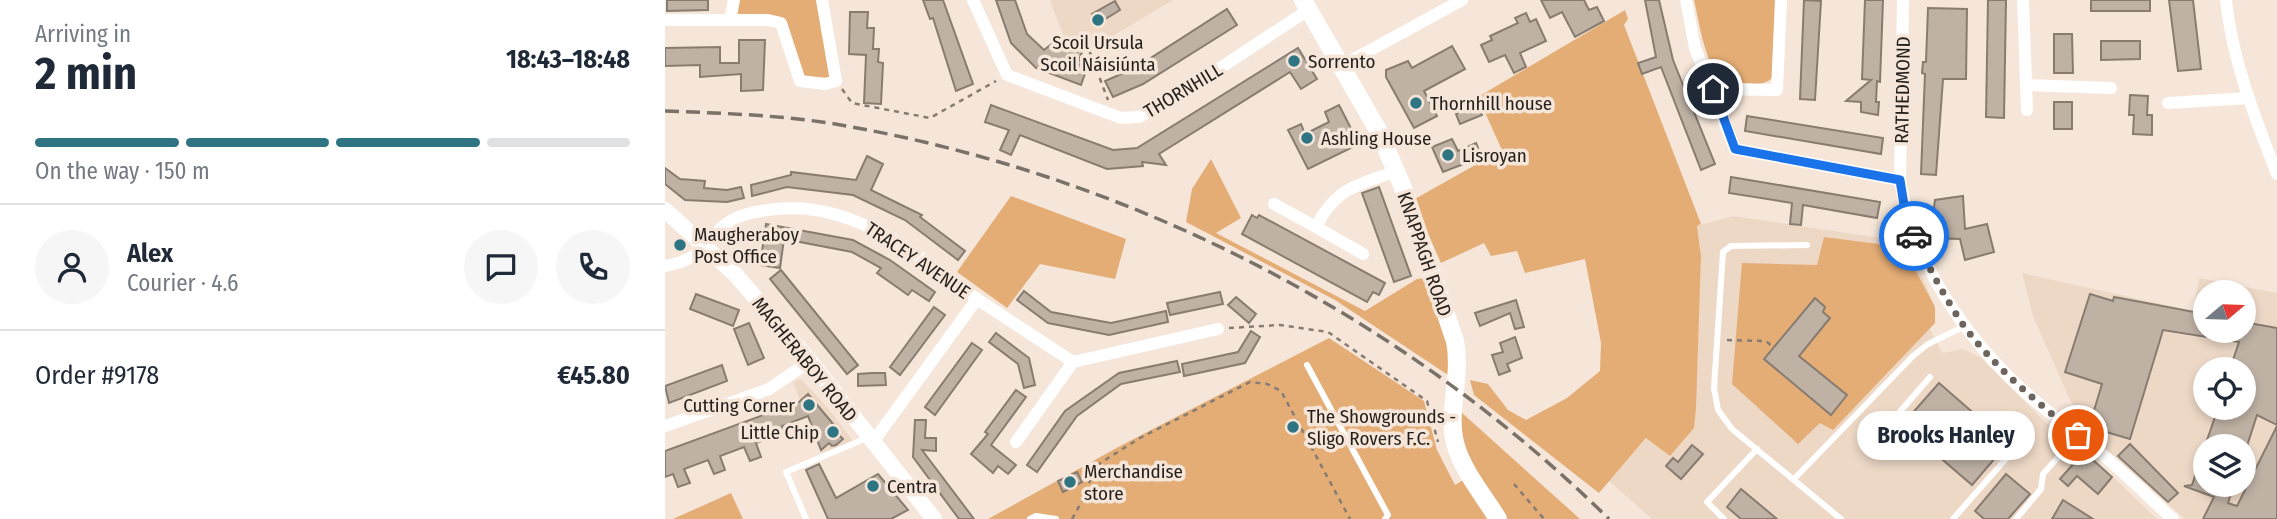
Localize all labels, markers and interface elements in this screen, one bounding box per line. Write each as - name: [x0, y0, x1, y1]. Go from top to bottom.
- marker: Scoil Ursula Scoil Náisiúnta: [1090, 12, 1106, 28]
- text: Arriving in: [35, 20, 131, 48]
- place label: Scoil Ursula Scoil Náisiúnta: [1040, 31, 1156, 76]
- street label: RATHEDMOND: [1890, 36, 1915, 144]
- text: 18:43–18:48: [506, 44, 630, 75]
- text: 2 min: [35, 46, 137, 101]
- place label: Sorrento: [1308, 50, 1375, 73]
- marker: Sorrento: [1286, 53, 1302, 69]
- street label: THORNHILL: [1140, 58, 1227, 123]
- pin: [1683, 59, 1743, 119]
- icon: home: [1694, 70, 1732, 108]
- place label: Thornhill house: [1430, 92, 1552, 115]
- marker: Thornhill house: [1408, 95, 1424, 111]
- place label: Ashling House: [1321, 127, 1431, 150]
- marker: Ashling House: [1299, 130, 1315, 146]
- place label: Lisroyan: [1462, 144, 1527, 167]
- marker: Lisroyan: [1440, 147, 1456, 163]
- text: On the way · 150 m: [35, 157, 210, 185]
- street label: KNAPPAGH ROAD: [1392, 189, 1457, 319]
- courier: [1879, 201, 1949, 271]
- street label: TRACEY AVENUE: [861, 217, 974, 304]
- icon: car: [1895, 217, 1933, 255]
- place label: Maugheraboy Post Office: [694, 223, 799, 268]
- button: person: [35, 230, 109, 304]
- button: chat: [464, 230, 538, 304]
- button: phone: [556, 230, 630, 304]
- marker: Maugheraboy Post Office: [672, 237, 688, 253]
- text: Alex: [127, 238, 173, 269]
- text: Courier · 4.6: [127, 269, 238, 297]
- north arrow: [2193, 280, 2256, 343]
- map controls: [2193, 280, 2256, 497]
- street label: MAGHERABOY ROAD: [747, 292, 862, 426]
- button: locate: [2193, 357, 2256, 420]
- text: Order #9178: [35, 360, 159, 391]
- text: €45.80: [557, 360, 630, 391]
- place label: Cutting Corner: [683, 394, 795, 417]
- marker: Cutting Corner: [801, 397, 817, 413]
- place label: The Showgrounds - Sligo Rovers F.C.: [1307, 405, 1456, 450]
- pin: [2048, 405, 2108, 465]
- callout: Brooks Hanley: [1857, 410, 2036, 460]
- icon: bag: [2059, 416, 2097, 454]
- marker: The Showgrounds - Sligo Rovers F.C.: [1285, 419, 1301, 435]
- place label: Little Chip: [740, 421, 819, 444]
- text: Brooks Hanley: [1877, 421, 2015, 449]
- marker: Little Chip: [825, 424, 841, 440]
- button: layers: [2193, 434, 2256, 497]
- place label: Merchandise store: [1084, 460, 1183, 505]
- marker: Merchandise store: [1062, 474, 1078, 490]
- place label: Centra: [887, 475, 937, 498]
- marker: Centra: [865, 478, 881, 494]

